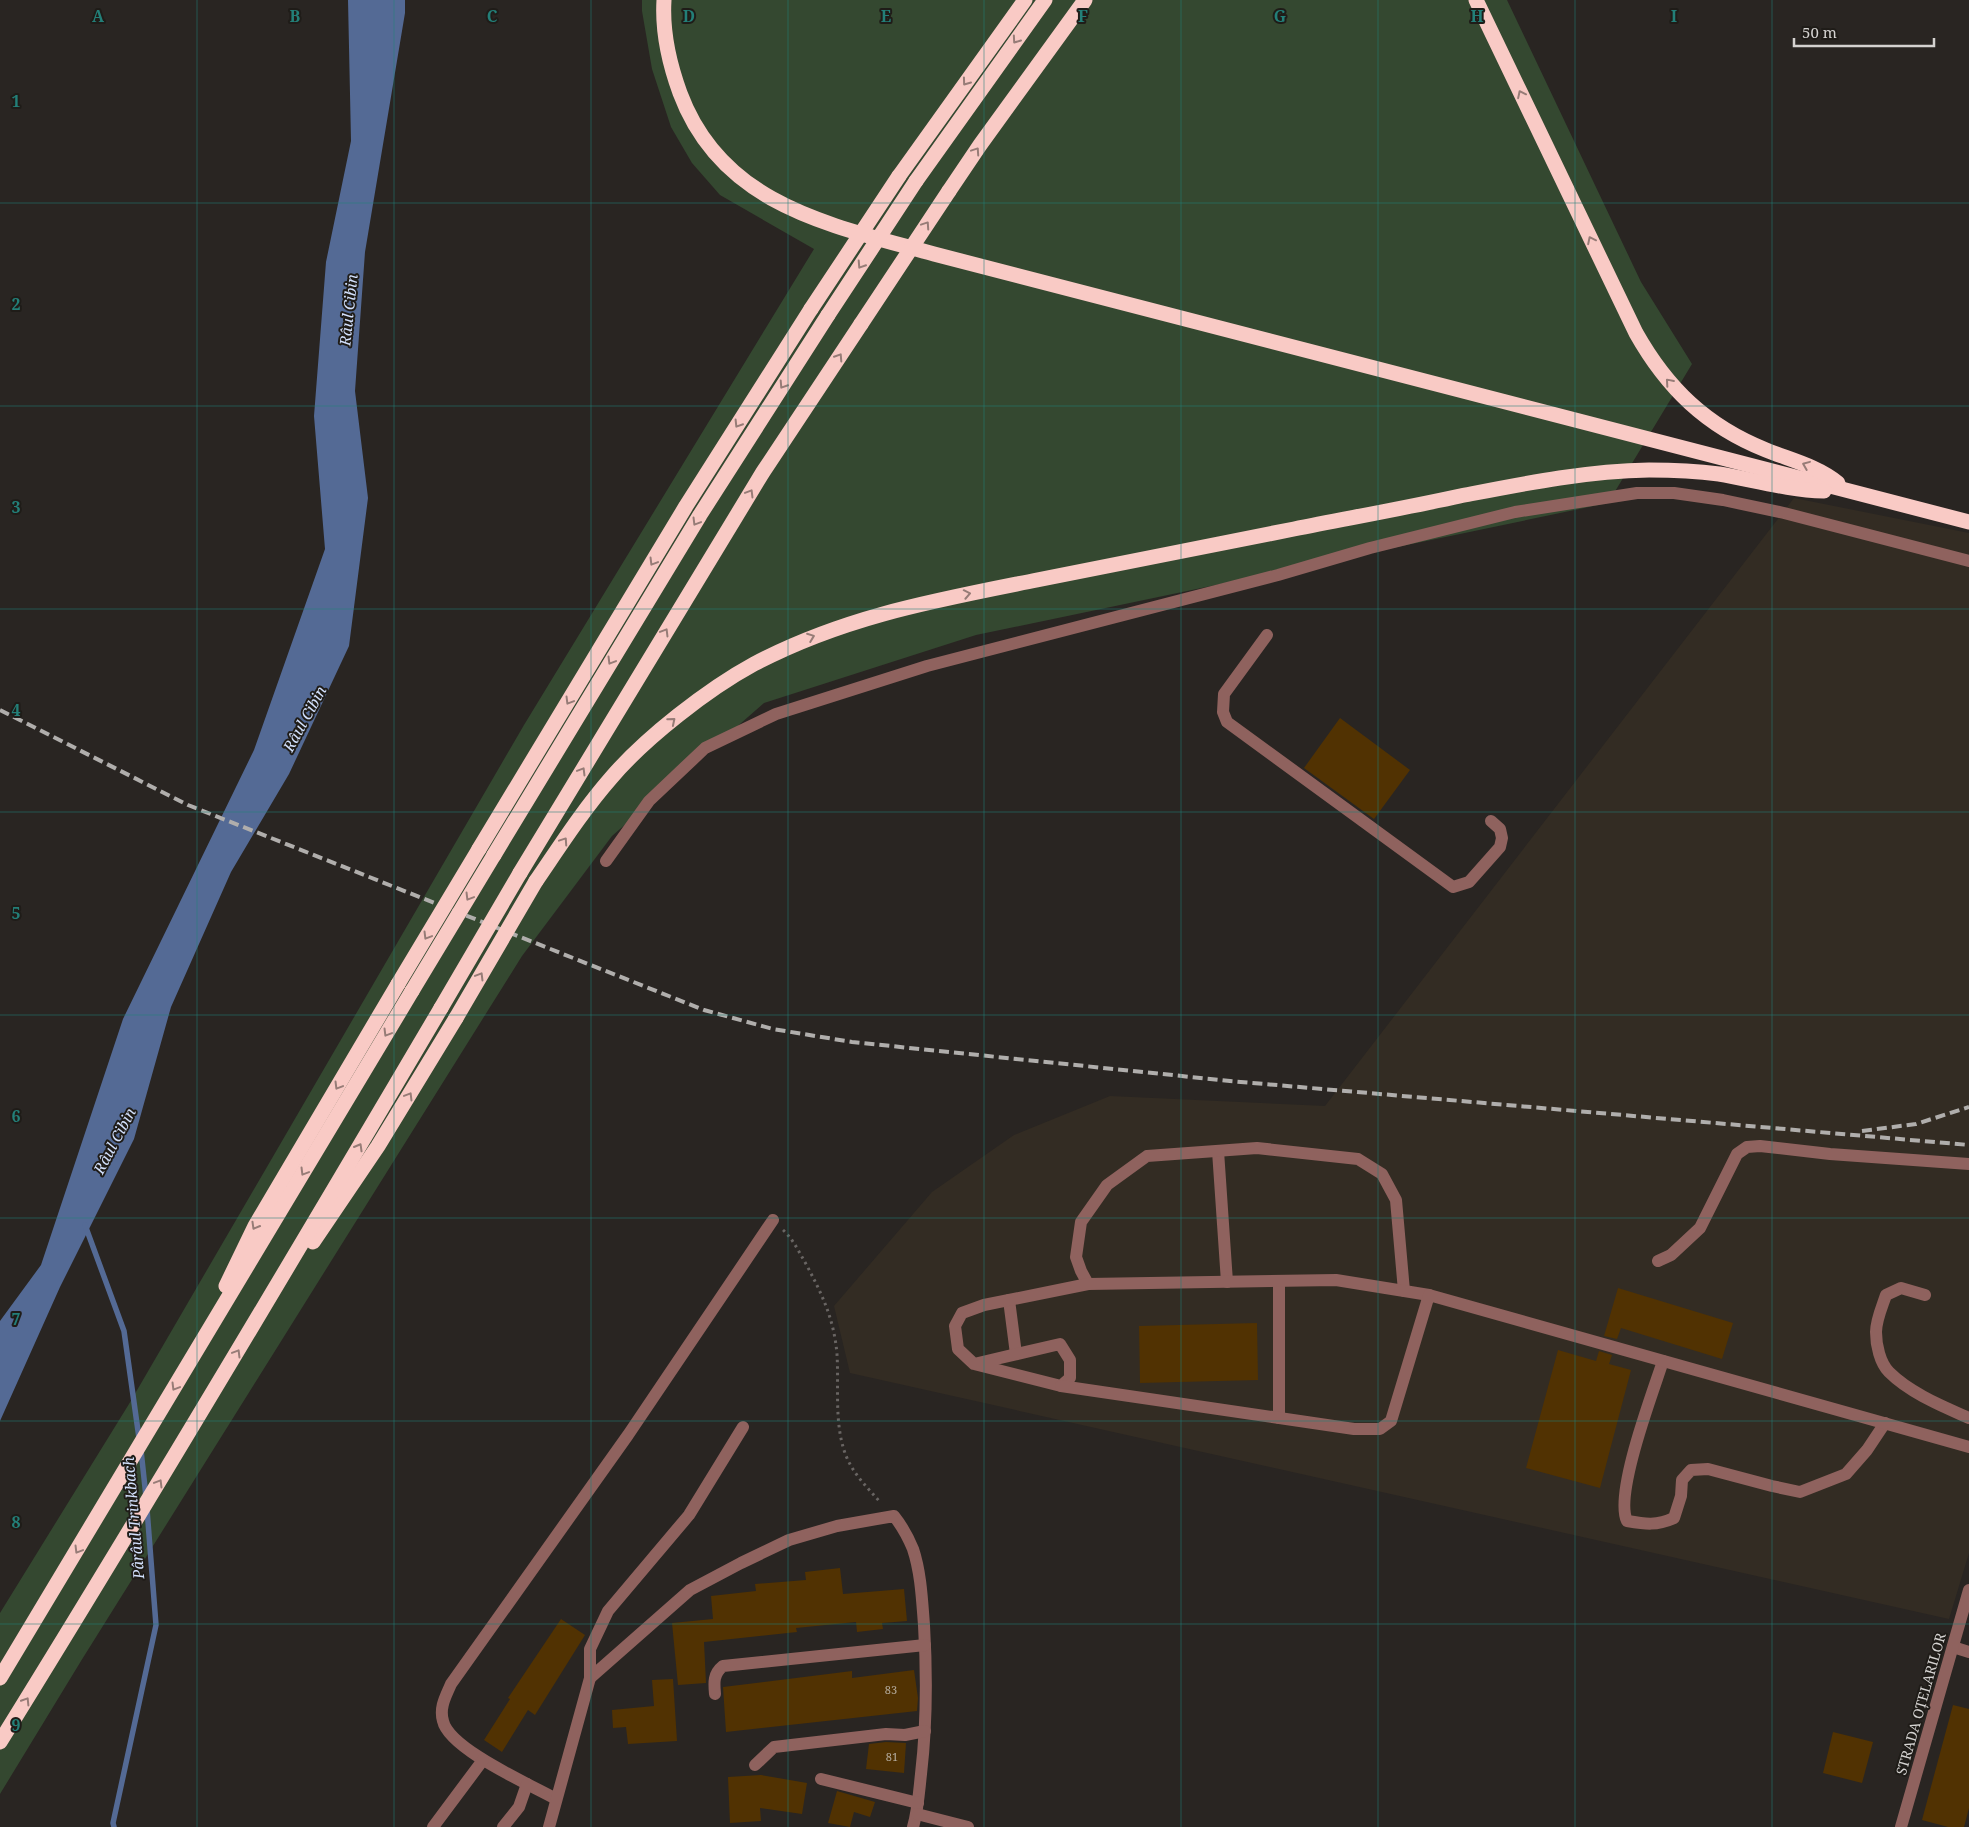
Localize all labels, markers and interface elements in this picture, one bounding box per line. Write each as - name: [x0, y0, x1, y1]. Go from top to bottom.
- text: A: [92, 5, 105, 27]
- text: B: [290, 5, 301, 27]
- text: C: [487, 5, 498, 27]
- text: D: [683, 5, 695, 27]
- text: E: [881, 5, 891, 27]
- text: F: [1078, 5, 1088, 27]
- text: G: [1274, 5, 1286, 27]
- text: H: [1470, 5, 1484, 27]
- text: I: [1671, 5, 1677, 27]
- scale bar: [1794, 15, 1934, 47]
- text: 50 m: [1802, 22, 1837, 42]
- one-way arrow: [1013, 34, 1022, 43]
- one-way arrow: [963, 76, 972, 86]
- text: 1: [11, 90, 21, 112]
- one-way arrow: [1517, 90, 1527, 99]
- one-way arrow: [970, 147, 979, 157]
- one-way arrow: [920, 221, 930, 230]
- one-way arrow: [1587, 236, 1597, 245]
- one-way arrow: [857, 260, 867, 269]
- water label: Râul Cibin: [334, 273, 362, 348]
- text: 2: [11, 293, 21, 315]
- one-way arrow: [833, 354, 842, 363]
- one-way arrow: [1666, 379, 1675, 388]
- one-way arrow: [780, 380, 789, 389]
- one-way arrow: [735, 418, 744, 427]
- one-way arrow: [1802, 461, 1811, 471]
- one-way arrow: [743, 490, 753, 499]
- text: 3: [11, 496, 21, 518]
- one-way arrow: [692, 517, 702, 526]
- one-way arrow: [649, 557, 659, 566]
- one-way arrow: [963, 589, 972, 600]
- one-way arrow: [659, 628, 669, 637]
- one-way arrow: [806, 633, 815, 643]
- one-way arrow: [608, 656, 618, 665]
- water label: Râul Cibin: [277, 682, 330, 756]
- one-way arrow: [565, 696, 575, 705]
- text: 4: [11, 699, 21, 721]
- one-way arrow: [667, 718, 676, 727]
- one-way arrow: [575, 768, 585, 777]
- one-way arrow: [558, 837, 567, 847]
- one-way arrow: [465, 892, 475, 901]
- text: 5: [11, 902, 21, 924]
- one-way arrow: [424, 931, 434, 940]
- one-way arrow: [474, 973, 484, 982]
- one-way arrow: [384, 1027, 394, 1036]
- one-way arrow: [334, 1081, 344, 1090]
- one-way arrow: [402, 1092, 412, 1101]
- water label: Râul Cibin: [88, 1104, 140, 1178]
- text: 6: [11, 1105, 21, 1127]
- one-way arrow: [353, 1143, 363, 1152]
- one-way arrow: [300, 1167, 310, 1176]
- one-way arrow: [252, 1221, 262, 1230]
- text: 7: [11, 1308, 21, 1330]
- one-way arrow: [230, 1350, 240, 1359]
- one-way arrow: [172, 1382, 182, 1391]
- water label: Pârâul Trinkbach: [118, 1456, 148, 1581]
- one-way arrow: [153, 1479, 163, 1488]
- text: 8: [11, 1511, 21, 1533]
- one-way arrow: [74, 1545, 84, 1554]
- street label: STRADA OȚELARILOR: [1891, 1630, 1950, 1777]
- house number: 83: [885, 1682, 897, 1697]
- one-way arrow: [19, 1697, 29, 1706]
- text: 9: [11, 1714, 21, 1736]
- house number: 81: [886, 1749, 898, 1764]

